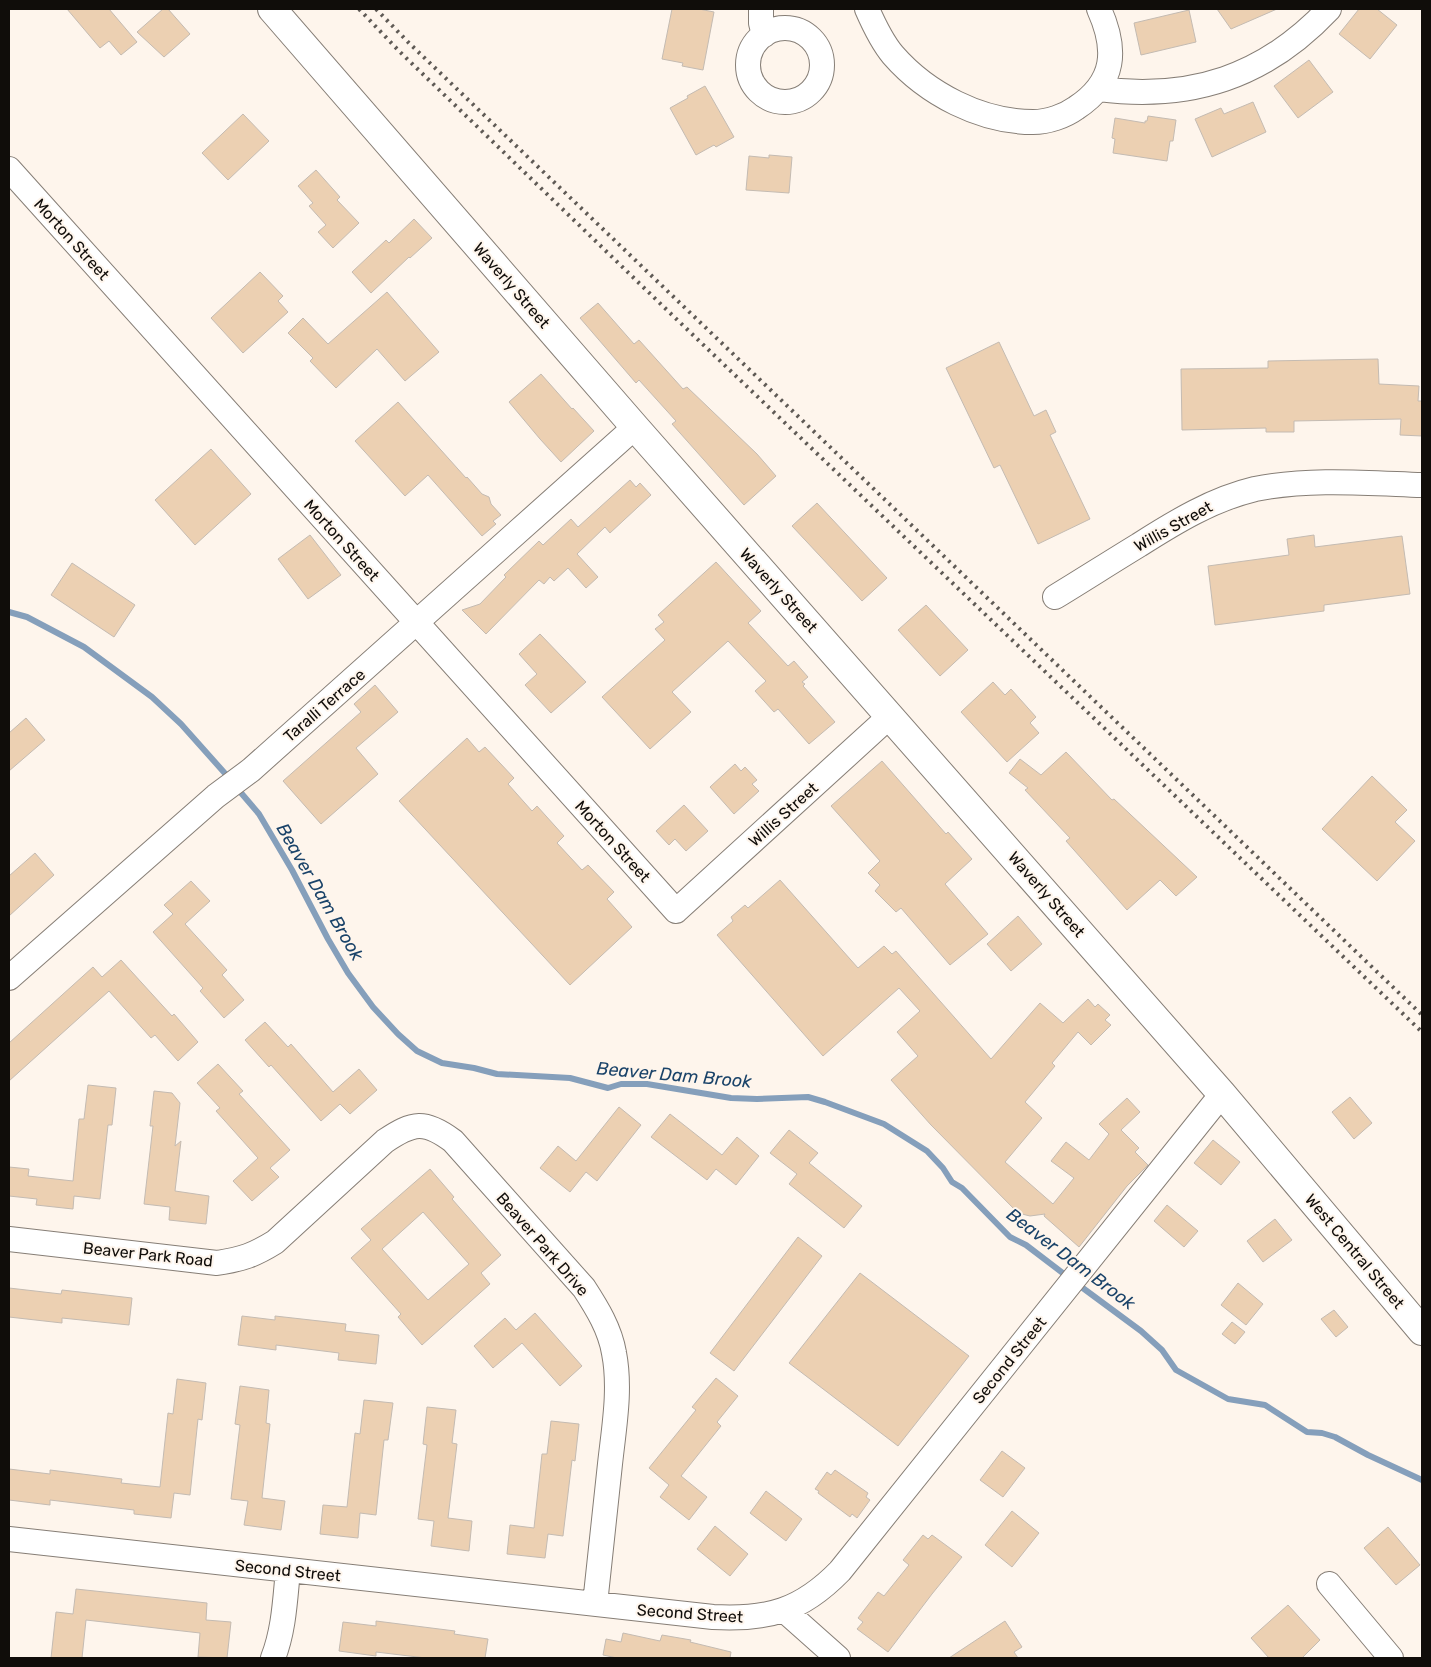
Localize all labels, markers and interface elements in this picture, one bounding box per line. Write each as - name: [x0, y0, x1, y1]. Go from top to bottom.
- street label: Morton Street: [30, 195, 113, 284]
- street label: Waverly Street: [469, 239, 554, 332]
- street label: Morton Street: [300, 496, 383, 585]
- street label: Willis Street: [1131, 497, 1216, 556]
- street label: Waverly Street: [736, 544, 822, 637]
- street label: Taralli Terrace: [280, 665, 369, 746]
- street label: Willis Street: [745, 778, 822, 850]
- street label: Morton Street: [571, 797, 654, 886]
- water label: Beaver Dam Brook: [272, 819, 369, 965]
- street label: Waverly Street: [1004, 848, 1089, 941]
- water label: Beaver Dam Brook: [596, 1057, 753, 1093]
- street label: Beaver Park Drive: [492, 1189, 593, 1300]
- street label: West Central Street: [1301, 1190, 1408, 1313]
- water label: Beaver Dam Brook: [1002, 1203, 1140, 1315]
- street label: Beaver Park Road: [82, 1238, 214, 1271]
- street label: Second Street: [969, 1313, 1050, 1408]
- street label: Second Street: [234, 1555, 342, 1586]
- street label: Second Street: [636, 1600, 744, 1627]

